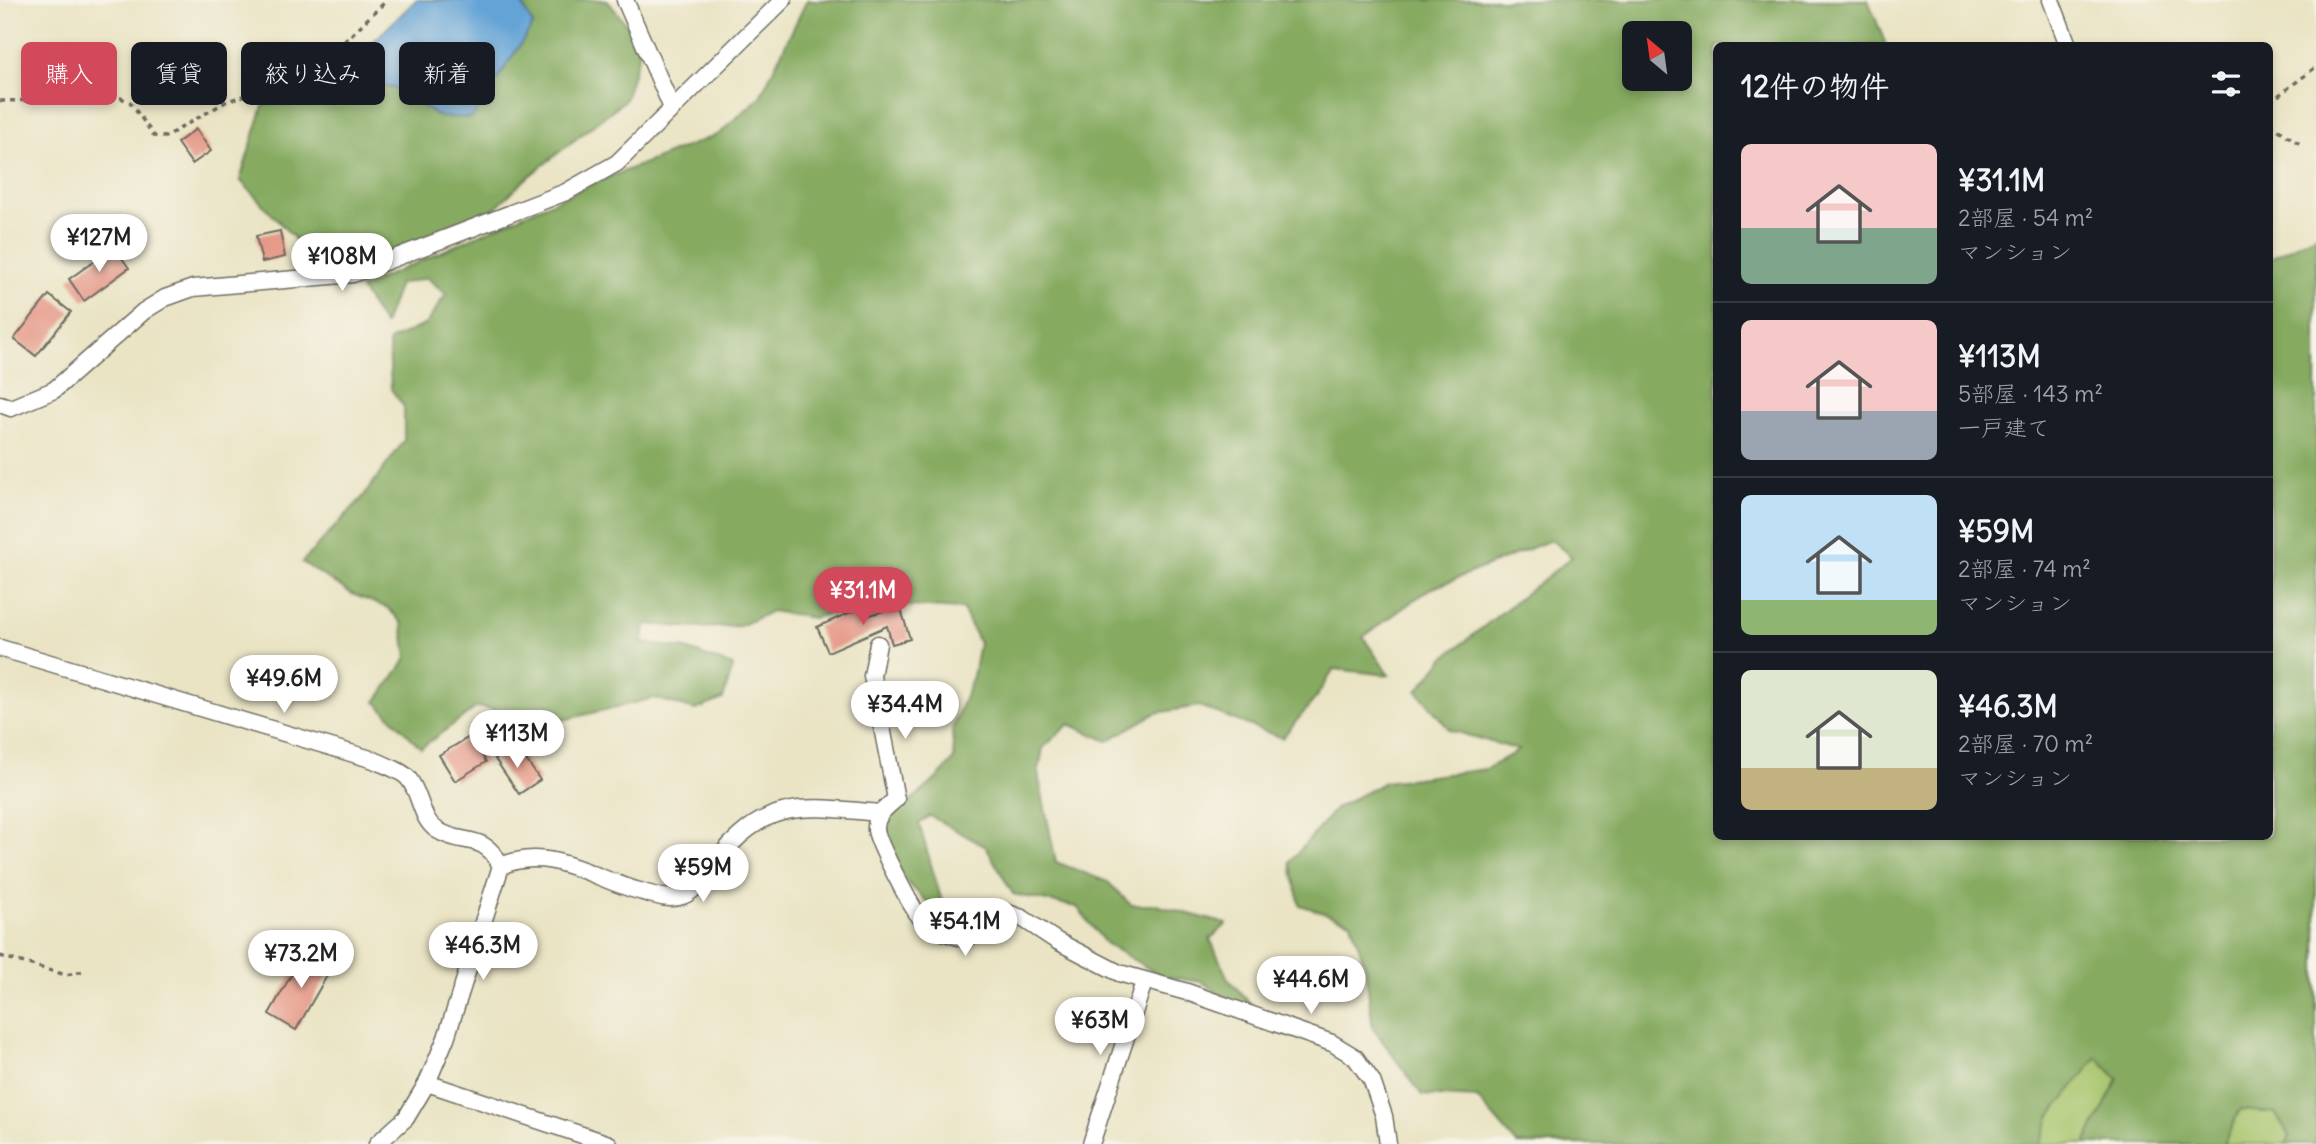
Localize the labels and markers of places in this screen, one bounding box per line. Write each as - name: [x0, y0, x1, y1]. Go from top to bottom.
- pin: ¥127M: [50, 215, 148, 274]
- pin: ¥108M: [293, 233, 391, 293]
- pin: ¥31.1M: [806, 568, 920, 627]
- pin: ¥49.6M: [227, 656, 341, 715]
- pin: ¥34.4M: [848, 682, 962, 741]
- pin: ¥113M: [468, 710, 566, 770]
- pin: ¥59M: [662, 844, 744, 904]
- pin: ¥54.1M: [908, 898, 1022, 958]
- pin: ¥46.3M: [426, 922, 540, 982]
- pin: ¥73.2M: [244, 930, 358, 990]
- pin: ¥44.6M: [1254, 956, 1368, 1016]
- pin: ¥63M: [1059, 998, 1141, 1057]

